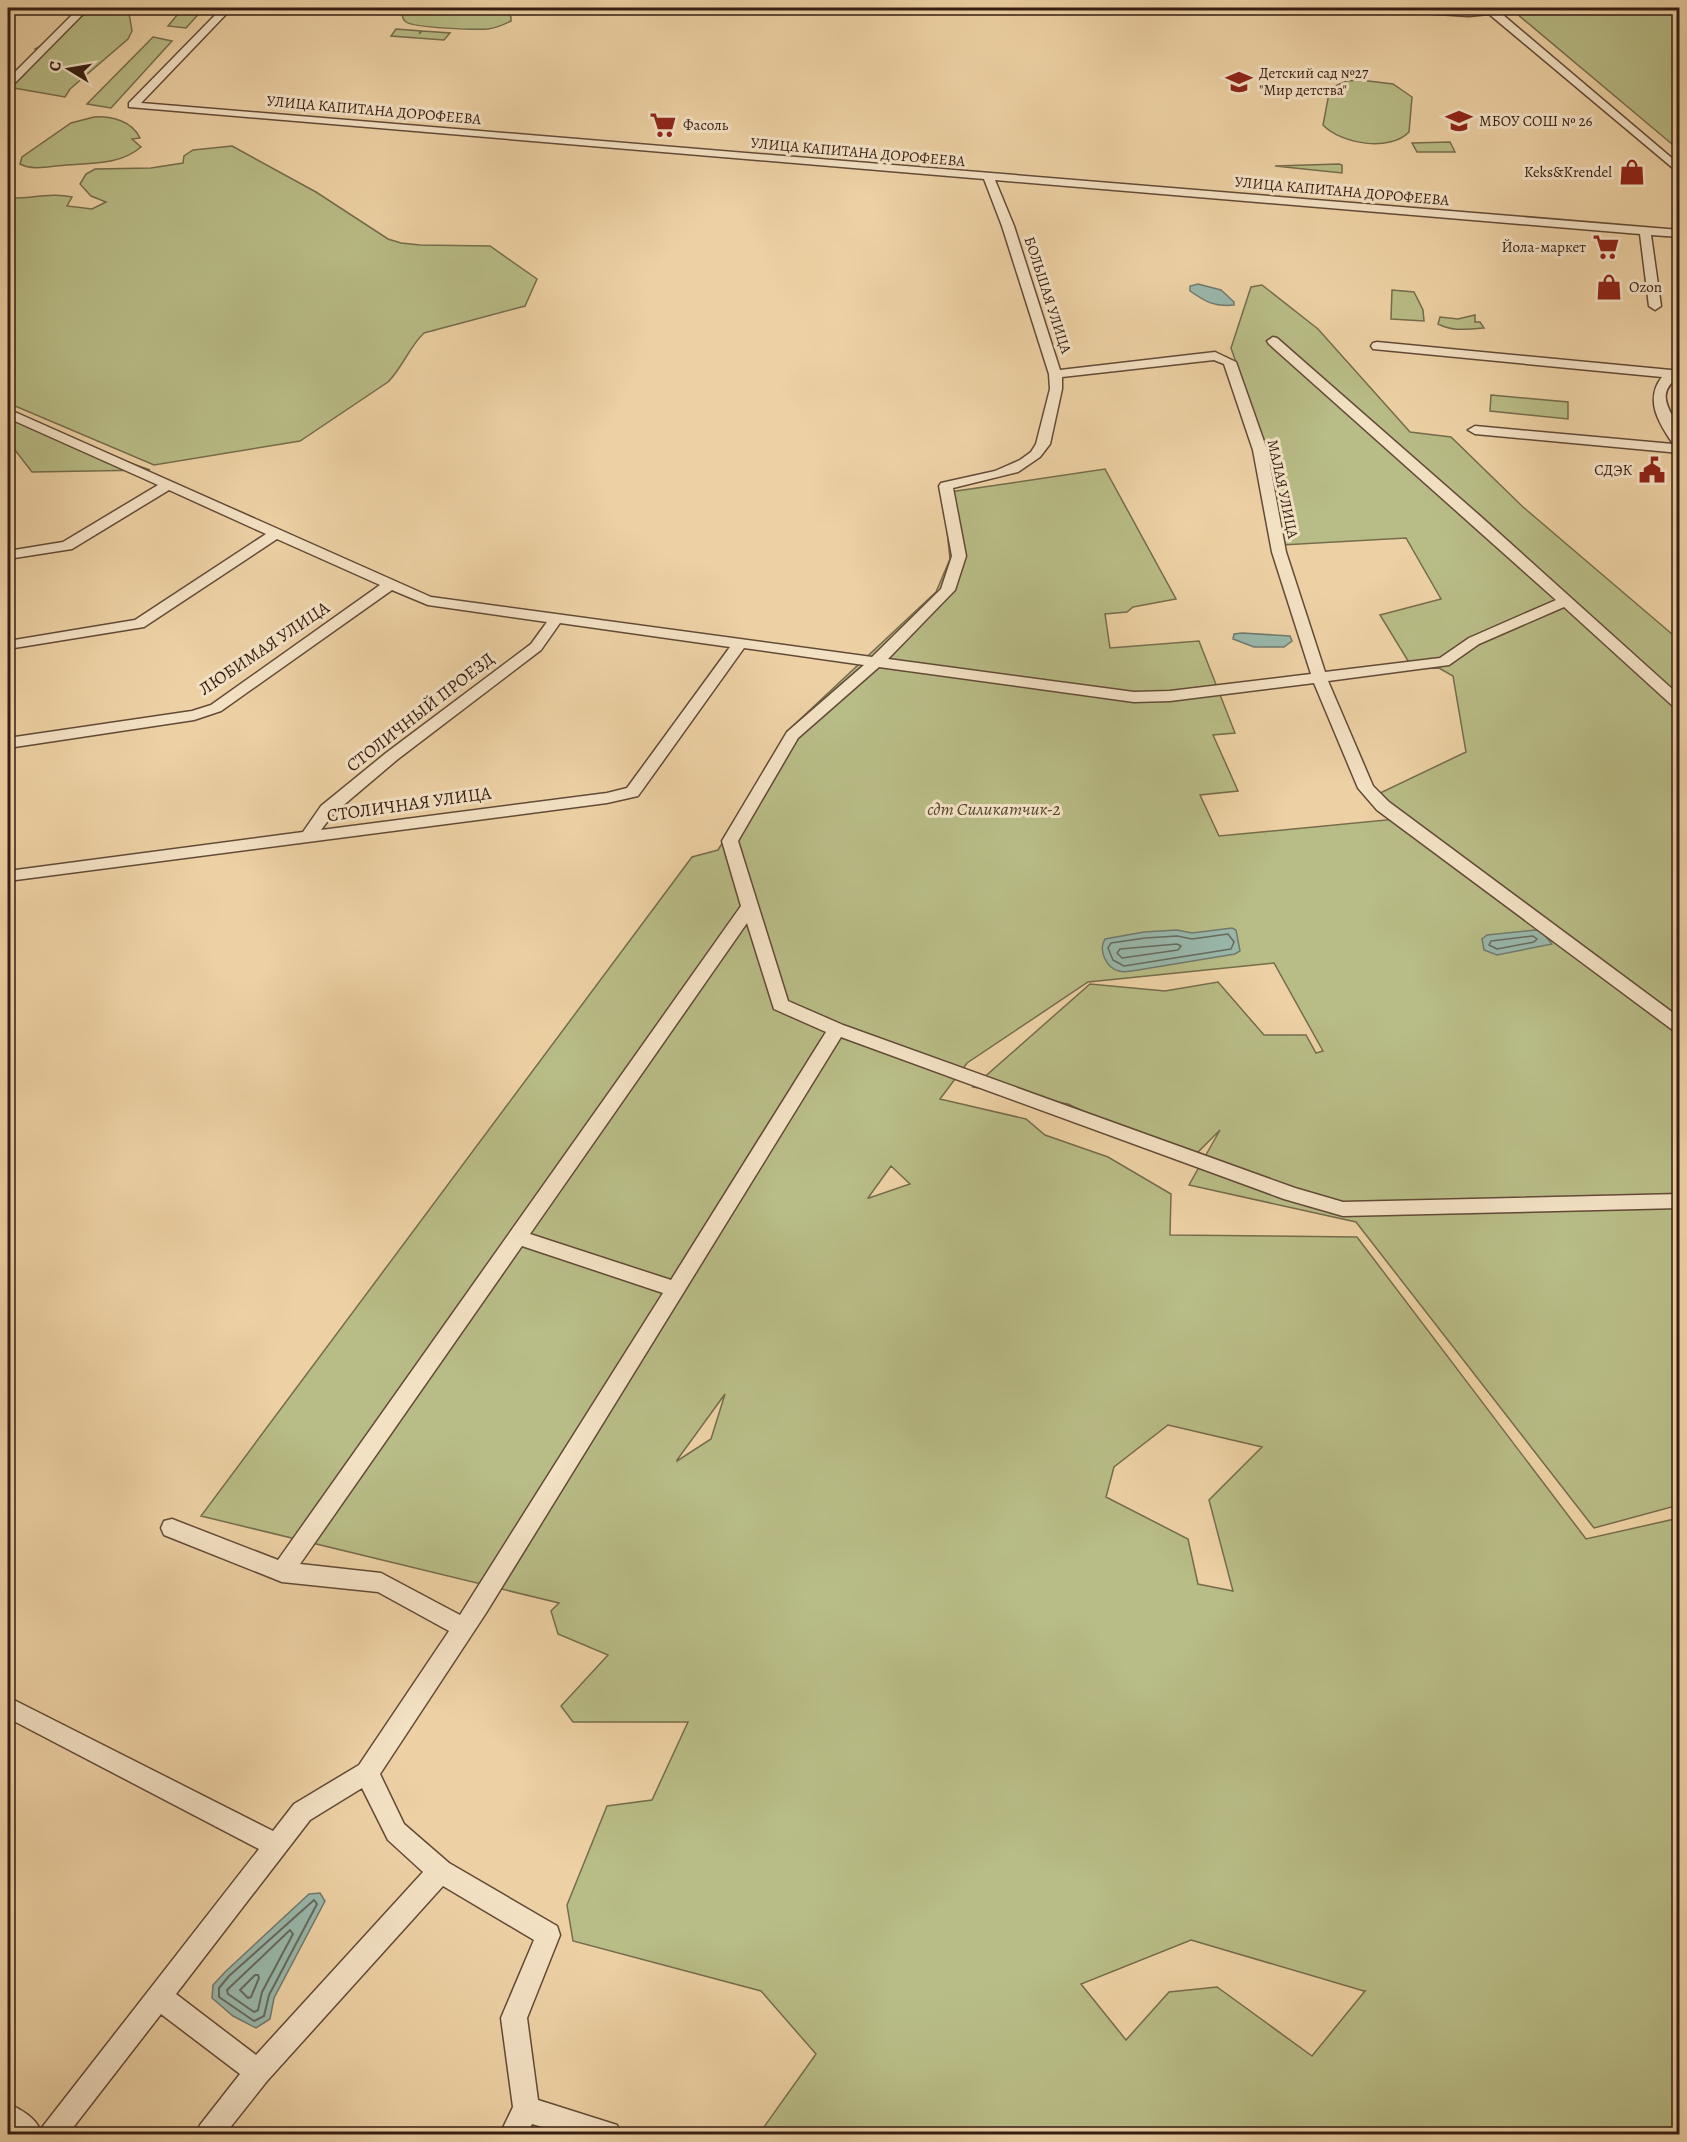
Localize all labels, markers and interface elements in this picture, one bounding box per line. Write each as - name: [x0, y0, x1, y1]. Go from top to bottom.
- north arrow: [39, 39, 99, 99]
- text: С: [44, 59, 67, 73]
- place label: Детский сад №27 "Мир детства": [1259, 63, 1369, 100]
- school or university icon: Детский сад №27 "Мир детства": [1224, 67, 1254, 97]
- street label: УЛИЦА КАПИТАНА ДОРОФЕЕВА: [266, 91, 482, 129]
- school or university icon: МБОУ СОШ № 26: [1444, 106, 1474, 136]
- supermarket icon: Фасоль: [648, 110, 678, 140]
- place label: МБОУ СОШ № 26: [1479, 111, 1593, 131]
- place label: Фасоль: [683, 115, 729, 135]
- street label: УЛИЦА КАПИТАНА ДОРОФЕЕВА: [750, 133, 966, 171]
- shop icon: Keks&Krendel: [1617, 157, 1647, 187]
- place label: Keks&Krendel: [1524, 162, 1612, 182]
- street label: УЛИЦА КАПИТАНА ДОРОФЕЕВА: [1234, 172, 1450, 210]
- supermarket icon: Йола-маркет: [1591, 232, 1621, 262]
- street label: БОЛЬШАЯ УЛИЦА: [1020, 234, 1076, 356]
- place label: Йола-маркет: [1502, 237, 1586, 257]
- shop icon: Ozon: [1594, 272, 1624, 302]
- place label: Ozon: [1629, 277, 1662, 297]
- street label: МАЛАЯ УЛИЦА: [1263, 438, 1303, 541]
- public building icon: СДЭК: [1637, 455, 1667, 485]
- place label: СДЭК: [1594, 460, 1632, 480]
- street label: ЛЮБИМАЯ УЛИЦА: [194, 595, 334, 701]
- street label: СТОЛИЧНЫЙ ПРОЕЗД: [341, 647, 499, 777]
- street label: СТОЛИЧНАЯ УЛИЦА: [325, 781, 493, 827]
- park label: сдт Силикатчик-2: [927, 797, 1061, 821]

